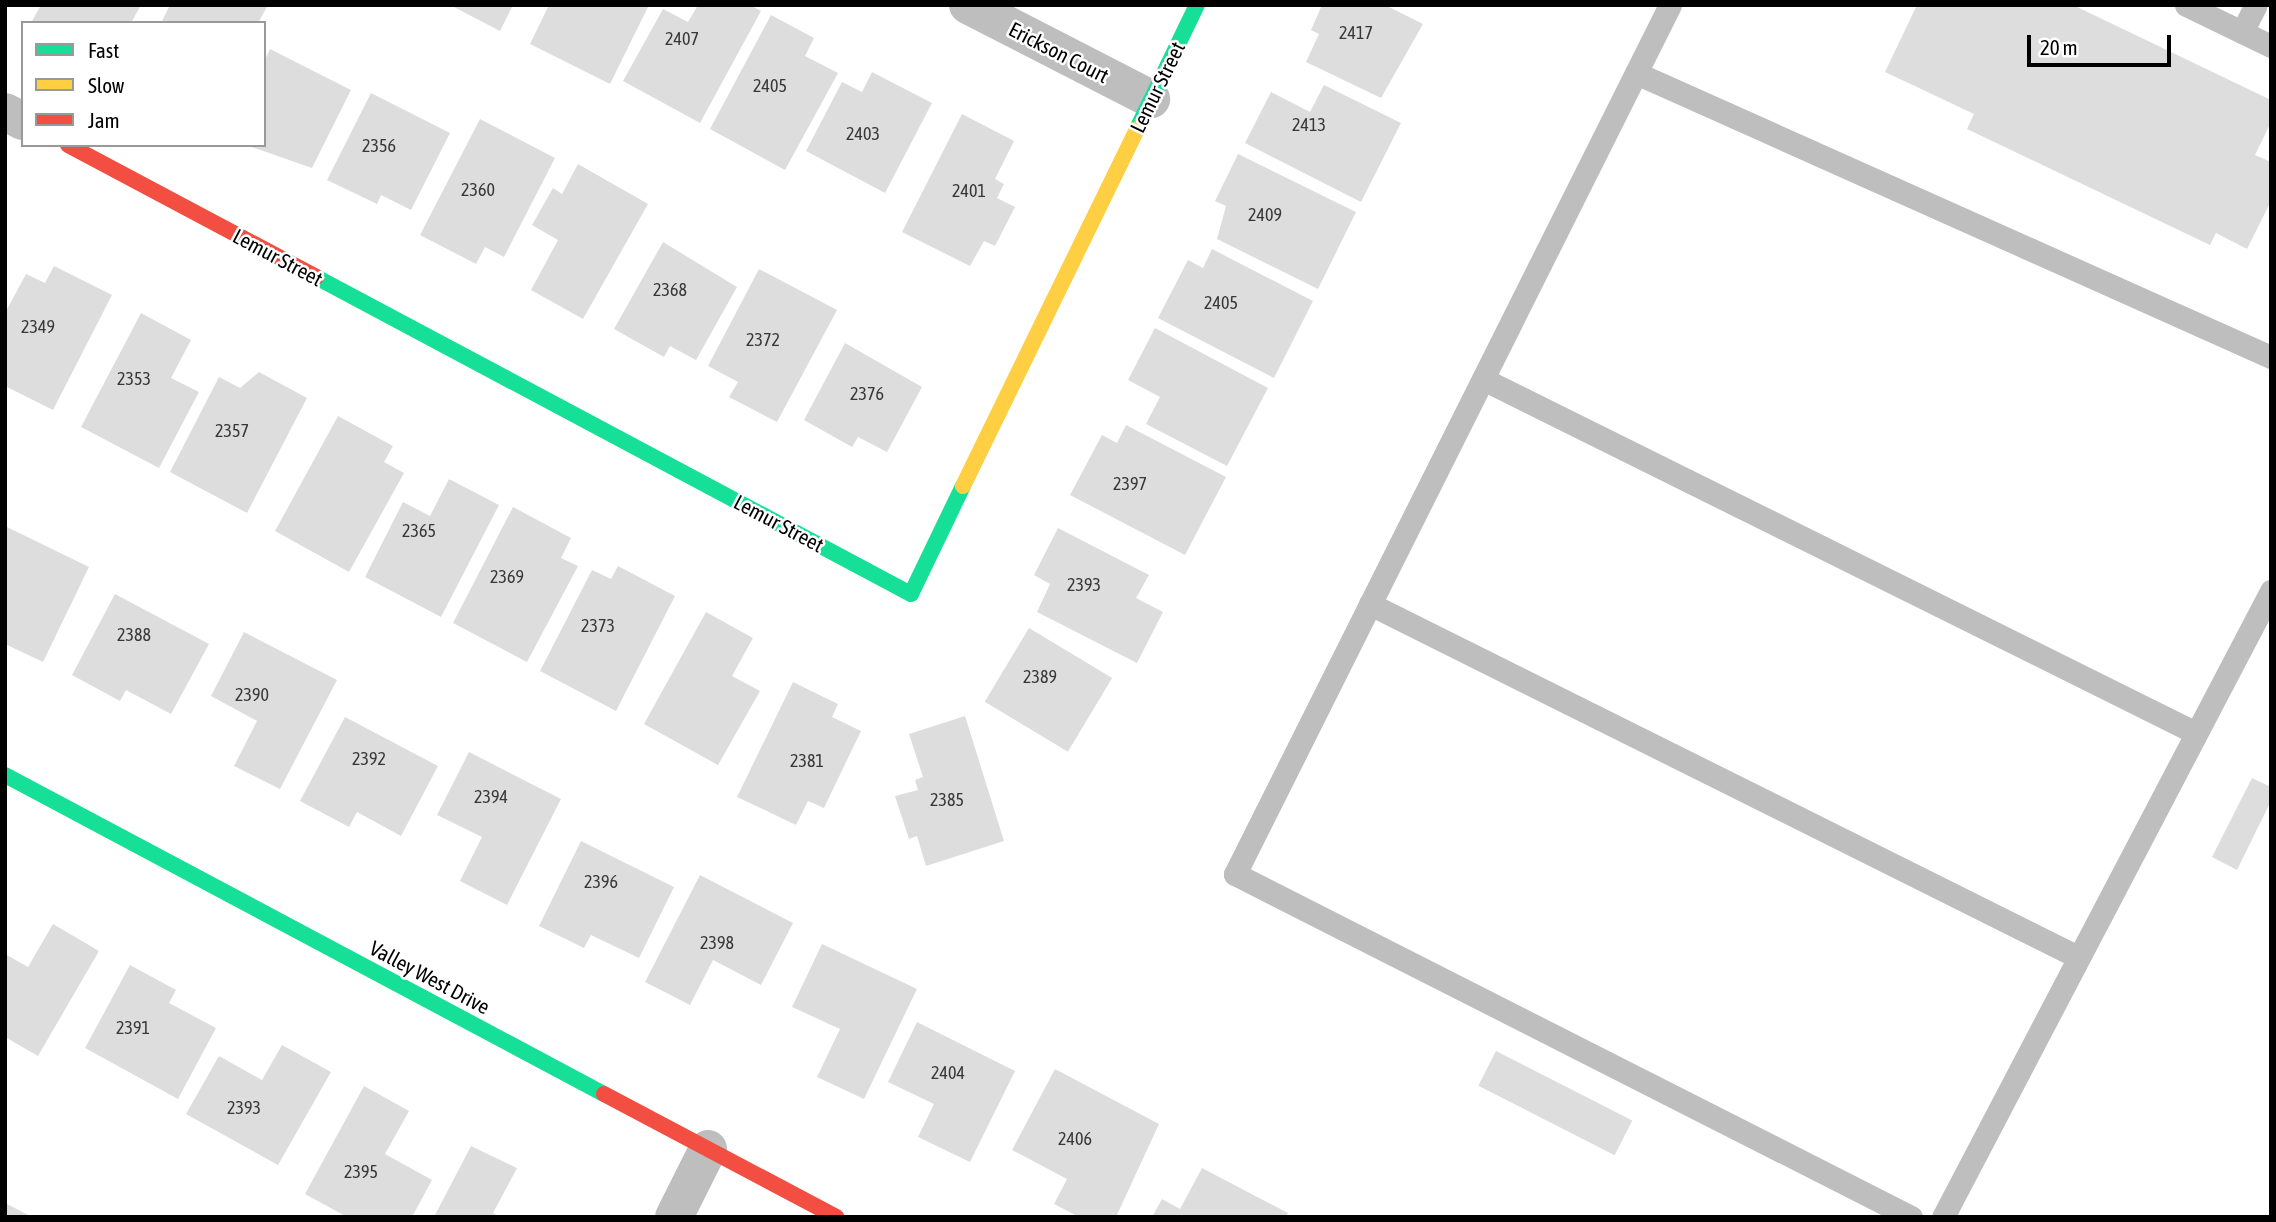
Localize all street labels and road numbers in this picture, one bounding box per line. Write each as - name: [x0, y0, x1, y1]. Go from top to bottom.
- street label: Erickson Court: [1005, 16, 1113, 88]
- street label: Lemur Street: [1124, 37, 1190, 137]
- street label: Lemur Street: [229, 223, 327, 291]
- street label: Lemur Street: [730, 489, 828, 557]
- street label: Valley West Drive: [366, 935, 494, 1019]

